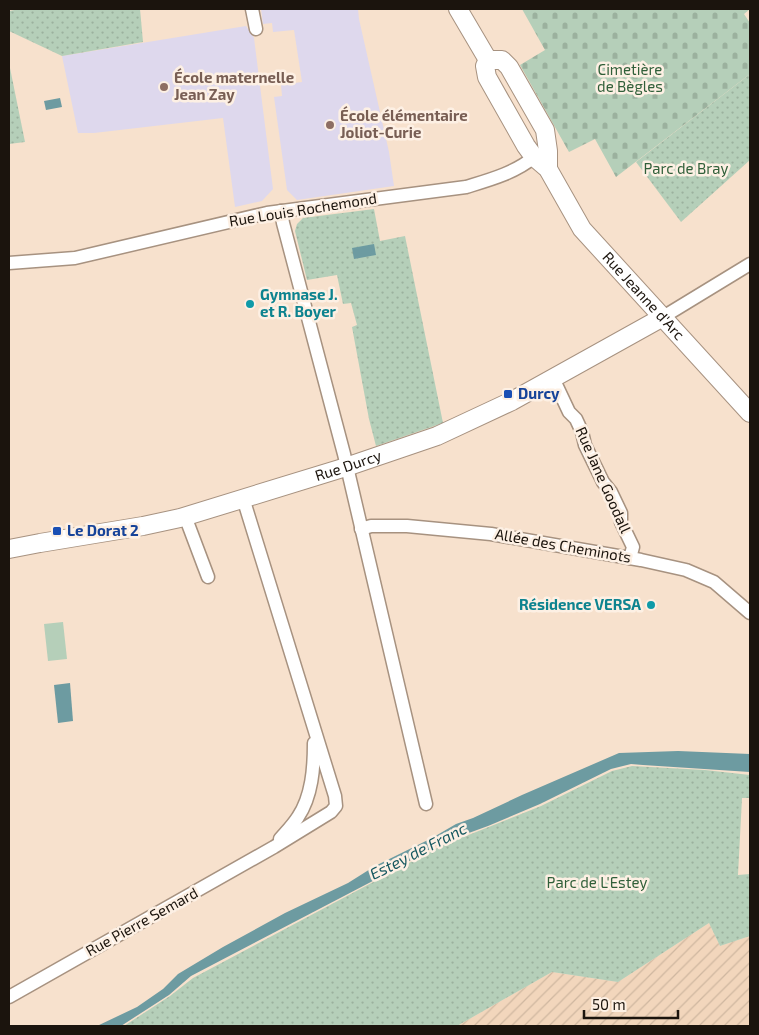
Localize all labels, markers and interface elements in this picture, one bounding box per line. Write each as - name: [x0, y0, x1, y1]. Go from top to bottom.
- park label: Cimetière de Bègles: [597, 60, 663, 95]
- place label: École maternelle Jean Zay: [174, 67, 294, 104]
- marker: École maternelle Jean Zay: [158, 81, 170, 93]
- place label: École élémentaire Joliot-Curie: [340, 105, 468, 141]
- marker: École élémentaire Joliot-Curie: [324, 119, 336, 131]
- park label: Parc de Bray: [643, 159, 729, 177]
- street label: Rue Louis Rochemond: [228, 188, 378, 230]
- street label: Rue Jeanne d'Arc: [599, 248, 689, 343]
- place label: Gymnase J. et R. Boyer: [260, 285, 338, 321]
- marker: Gymnase J. et R. Boyer: [244, 298, 256, 310]
- place label: Durcy: [518, 384, 560, 403]
- marker: Durcy: [502, 388, 514, 400]
- street label: Rue Jane Goodall: [572, 424, 636, 536]
- street label: Rue Durcy: [313, 446, 384, 484]
- place label: Le Dorat 2: [67, 521, 139, 539]
- street label: Allée des Cheminots: [494, 524, 633, 566]
- marker: Le Dorat 2: [51, 525, 63, 537]
- place label: Résidence VERSA: [519, 595, 641, 613]
- marker: Résidence VERSA: [645, 599, 657, 611]
- water label: Estey de Franc: [366, 818, 470, 884]
- park label: Parc de L'Estey: [547, 873, 647, 891]
- street label: Rue Pierre Semard: [82, 883, 201, 959]
- scale bar: [584, 988, 678, 1020]
- text: 50 m: [592, 995, 626, 1013]

